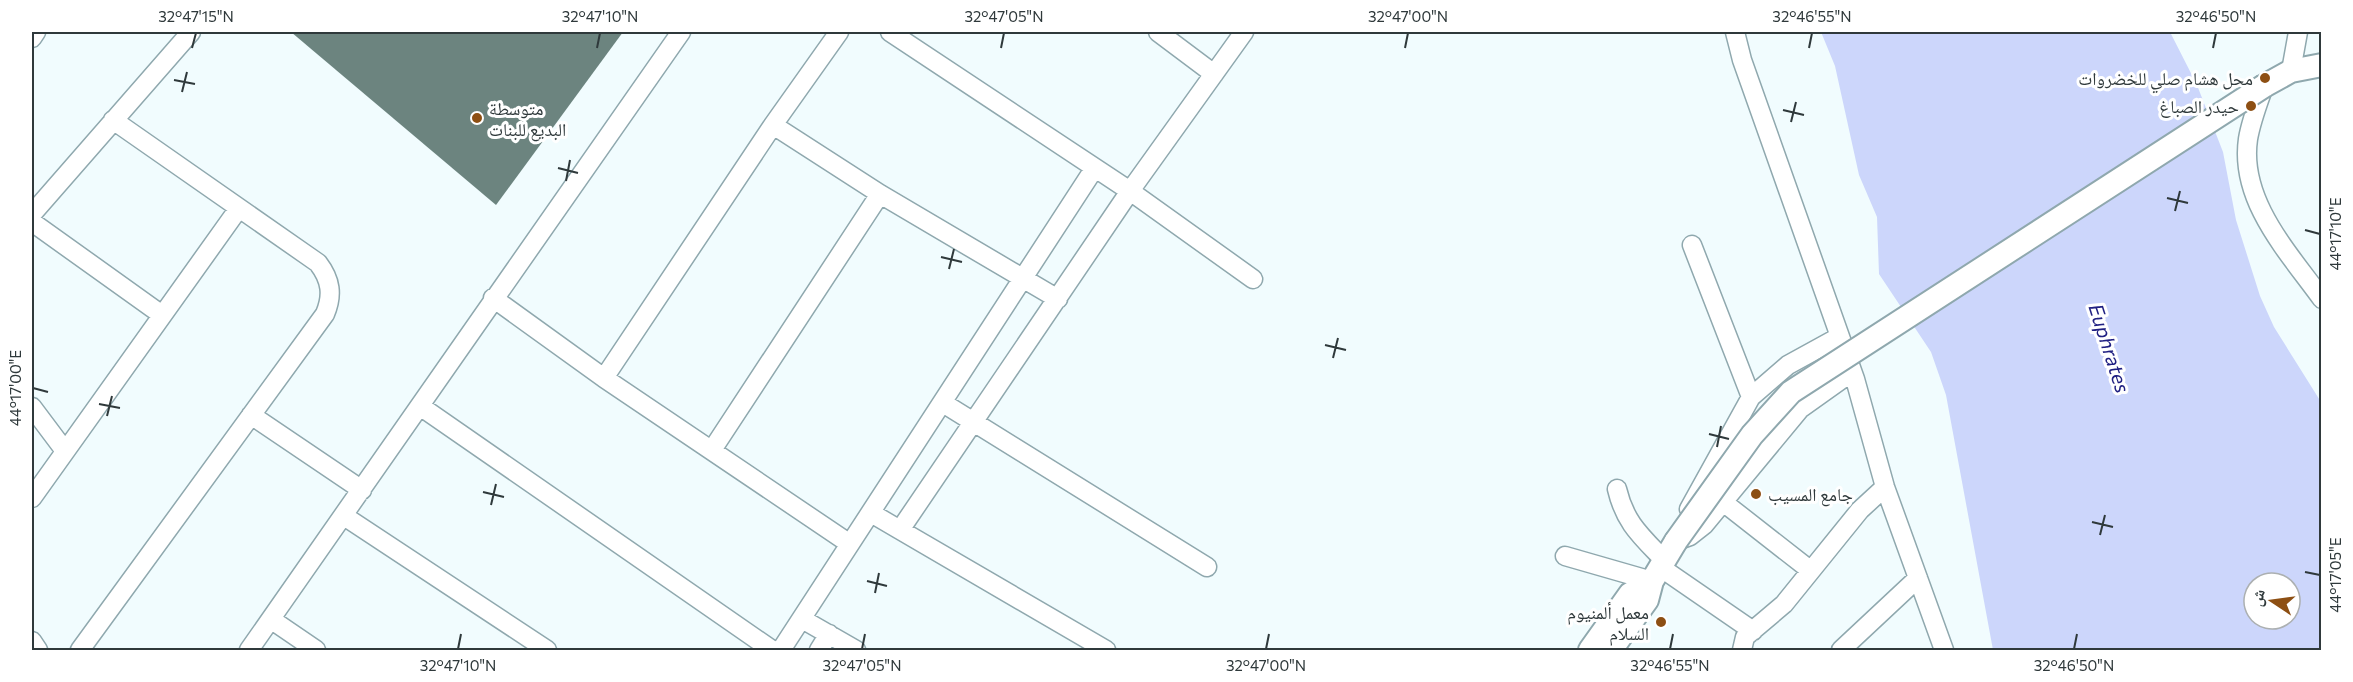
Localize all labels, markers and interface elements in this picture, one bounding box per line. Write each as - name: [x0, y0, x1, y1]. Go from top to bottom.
- text: 32°47'15"N: [158, 7, 234, 25]
- text: 32°47'10"N: [562, 7, 638, 25]
- text: 32°47'05"N: [965, 7, 1043, 25]
- text: 32°47'00"N: [1368, 7, 1448, 25]
- text: 32°46'55"N: [1772, 7, 1852, 25]
- text: 32°46'50"N: [2176, 7, 2256, 25]
- place label: محل هشام صلي للخضروات: [2078, 67, 2253, 94]
- marker: محل هشام صلي للخضروات: [2258, 71, 2272, 85]
- place label: حيدر الصباغ: [2159, 95, 2239, 118]
- place label: متوسطة البديع للبنات: [489, 97, 566, 142]
- marker: حيدر الصباغ: [2244, 99, 2258, 113]
- marker: متوسطة البديع للبنات: [470, 111, 484, 125]
- text: 44°17'10"E: [2326, 197, 2344, 271]
- water label: Euphrates: [2084, 300, 2136, 396]
- text: 44°17'00"E: [6, 350, 24, 426]
- place label: جامع المسيب: [1768, 483, 1853, 507]
- marker: جامع المسيب: [1749, 487, 1763, 501]
- text: 44°17'05"E: [2326, 537, 2344, 613]
- north arrow: [2242, 571, 2302, 631]
- text: ش: [2246, 587, 2269, 608]
- place label: معمل ألمنيوم السلام: [1567, 601, 1649, 646]
- marker: معمل ألمنيوم السلام: [1654, 615, 1668, 629]
- text: 32°47'10"N: [420, 656, 496, 674]
- text: 32°47'05"N: [823, 656, 901, 674]
- text: 32°47'00"N: [1226, 656, 1306, 674]
- text: 32°46'55"N: [1630, 656, 1710, 674]
- text: 32°46'50"N: [2034, 656, 2114, 674]

